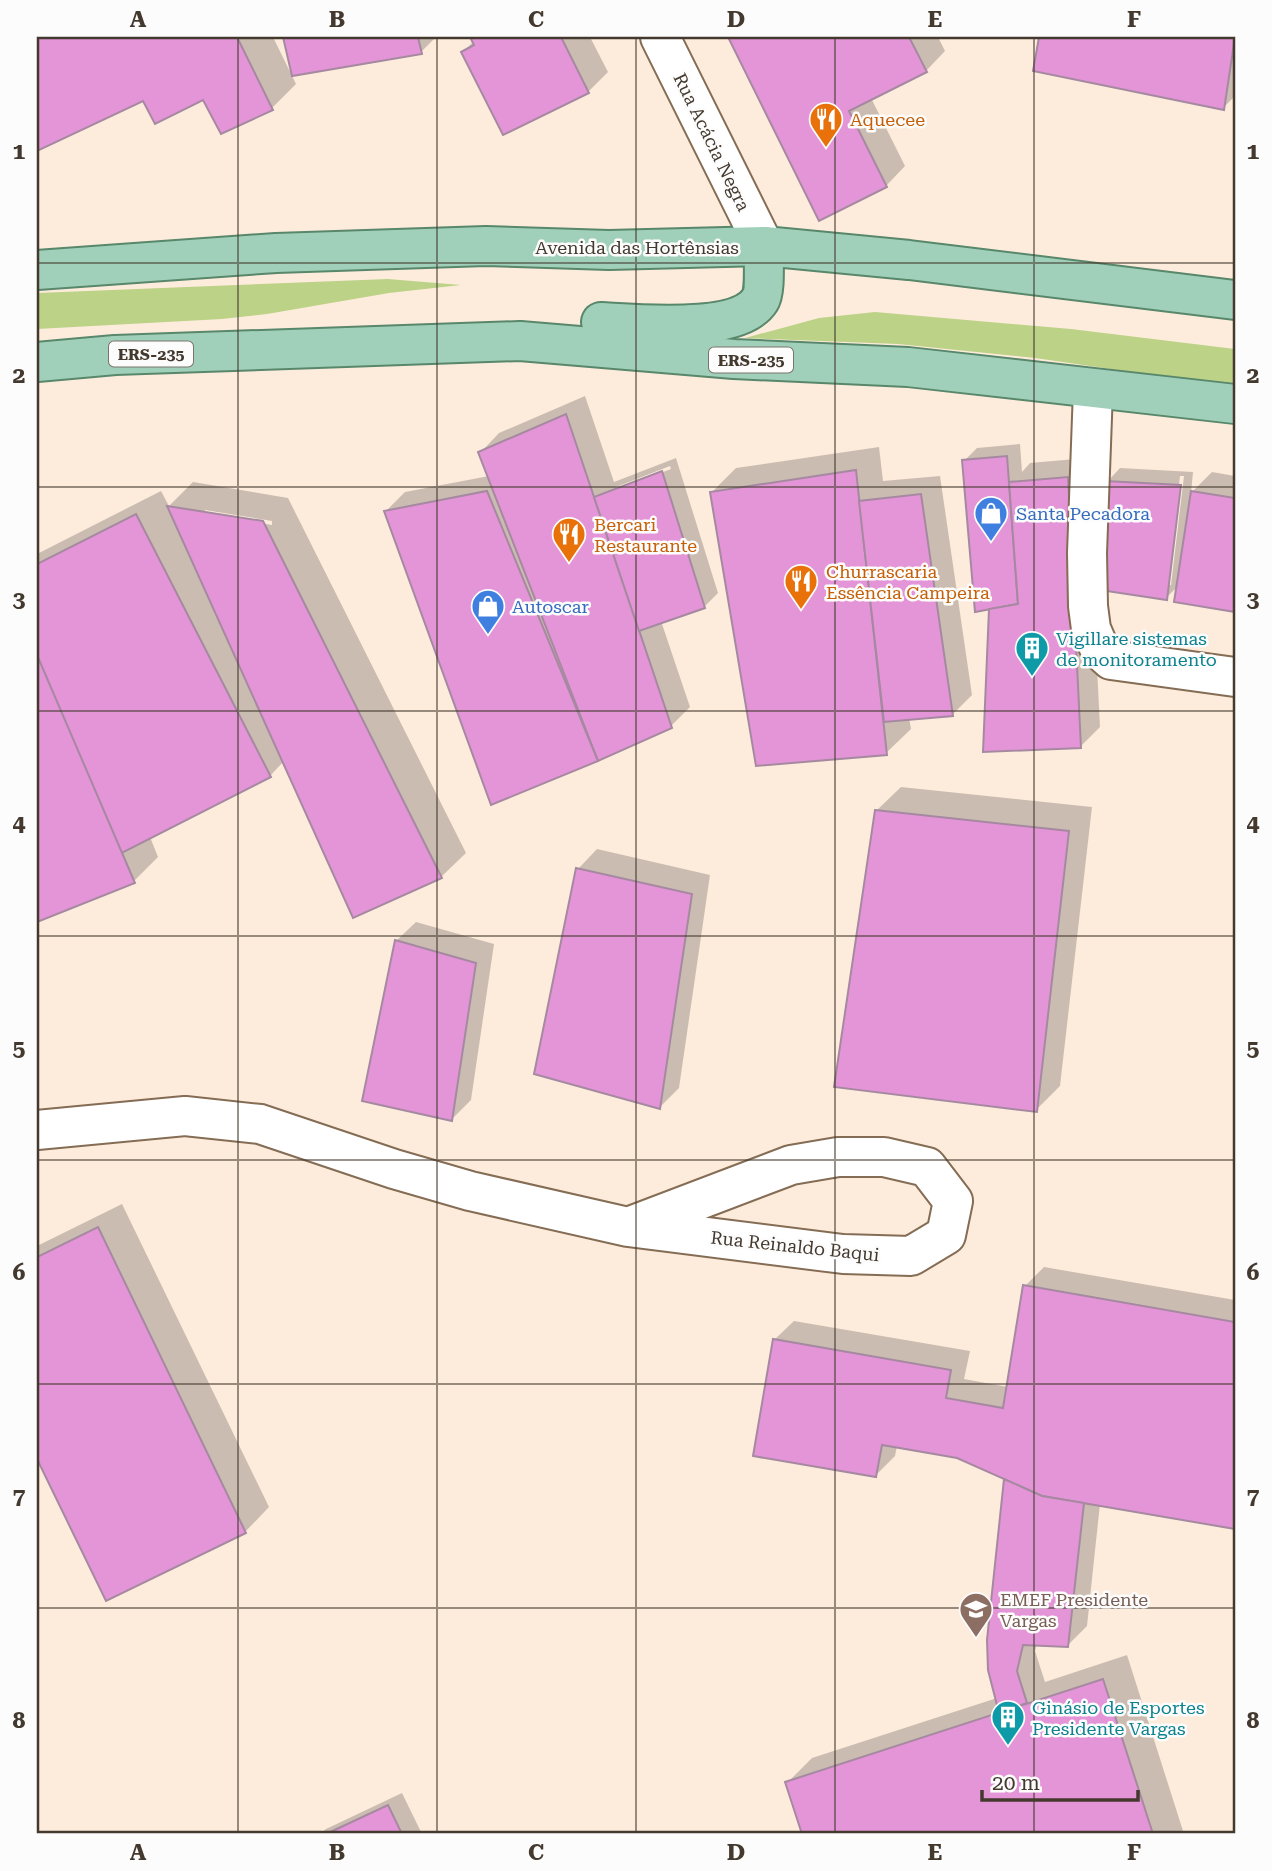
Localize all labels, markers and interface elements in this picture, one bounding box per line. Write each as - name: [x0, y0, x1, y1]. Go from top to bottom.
- text: A: [130, 6, 147, 33]
- text: B: [329, 6, 345, 33]
- text: C: [528, 6, 544, 33]
- text: D: [727, 6, 745, 33]
- text: E: [928, 6, 942, 33]
- text: F: [1127, 6, 1141, 33]
- street label: Rua Acácia Negra: [669, 69, 755, 215]
- restaurant icon: Aquecee: [807, 100, 845, 149]
- place label: Aquecee: [850, 109, 925, 130]
- text: 1: [13, 138, 26, 165]
- text: 1: [1247, 138, 1260, 165]
- street label: Avenida das Hortênsias: [535, 237, 739, 258]
- road number: ERS-235: [109, 342, 193, 366]
- road number: ERS-235: [709, 348, 793, 372]
- text: 2: [13, 362, 25, 389]
- text: 2: [1247, 362, 1259, 389]
- shop icon: Santa Pecadora: [972, 494, 1010, 543]
- place label: Santa Pecadora: [1016, 503, 1150, 524]
- place label: Bercari Restaurante: [594, 514, 697, 556]
- restaurant icon: Bercari Restaurante: [550, 515, 588, 564]
- place label: Churrascaria Essência Campeira: [826, 561, 990, 603]
- restaurant icon: Churrascaria Essência Campeira: [782, 562, 820, 611]
- text: 3: [13, 586, 26, 613]
- text: 3: [1247, 586, 1260, 613]
- shop icon: Autoscar: [469, 587, 507, 636]
- place label: Autoscar: [512, 596, 589, 617]
- place label: Vigillare sistemas de monitoramento: [1056, 628, 1217, 670]
- building icon: Vigillare sistemas de monitoramento: [1013, 629, 1051, 678]
- text: 4: [13, 810, 26, 837]
- text: 4: [1247, 810, 1260, 837]
- text: 5: [13, 1035, 26, 1062]
- text: 5: [1247, 1035, 1260, 1062]
- street label: Rua Reinaldo Baqui: [710, 1227, 881, 1265]
- text: 6: [13, 1259, 26, 1286]
- text: 6: [1247, 1259, 1260, 1286]
- text: 7: [13, 1483, 26, 1510]
- text: 7: [1247, 1483, 1260, 1510]
- place label: EMEF Presidente Vargas: [1000, 1589, 1148, 1631]
- school or university icon: EMEF Presidente Vargas: [957, 1590, 995, 1639]
- place label: Ginásio de Esportes Presidente Vargas: [1032, 1697, 1205, 1739]
- building icon: Ginásio de Esportes Presidente Vargas: [989, 1698, 1027, 1747]
- text: 8: [13, 1707, 26, 1734]
- text: 8: [1247, 1707, 1260, 1734]
- scale bar: [982, 1759, 1137, 1803]
- text: 20 m: [992, 1771, 1040, 1795]
- text: A: [130, 1839, 147, 1866]
- text: B: [329, 1839, 345, 1866]
- text: C: [528, 1839, 544, 1866]
- text: D: [727, 1839, 745, 1866]
- text: E: [928, 1839, 942, 1866]
- text: F: [1127, 1839, 1141, 1866]

